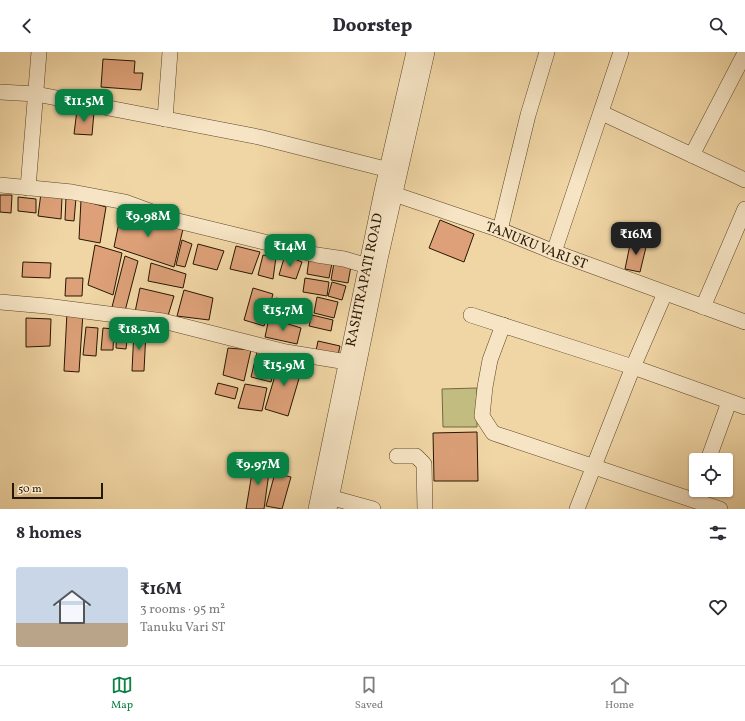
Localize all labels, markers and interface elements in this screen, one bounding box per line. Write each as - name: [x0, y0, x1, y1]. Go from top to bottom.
- text: Doorstep: [333, 14, 412, 39]
- icon: back: [16, 15, 38, 37]
- icon: search: [707, 15, 729, 37]
- pin: ₹11.5M: [51, 89, 117, 123]
- text: ₹11.5M: [64, 93, 104, 111]
- pin: ₹9.98M: [115, 204, 181, 238]
- text: ₹9.98M: [126, 208, 170, 226]
- street label: RASHTRAPATI ROAD: [342, 212, 388, 349]
- street label: TANUKU VARI ST: [483, 218, 590, 274]
- pin: ₹16M: [612, 222, 660, 256]
- text: ₹16M: [620, 226, 652, 244]
- pin: ₹14M: [266, 234, 314, 268]
- text: ₹14M: [274, 238, 306, 256]
- pin: ₹15.7M: [250, 298, 316, 332]
- text: ₹15.7M: [263, 302, 303, 320]
- pin: ₹18.3M: [106, 317, 172, 351]
- text: ₹18.3M: [118, 321, 160, 339]
- pin: ₹15.9M: [251, 353, 317, 387]
- text: ₹15.9M: [263, 357, 305, 375]
- pin: ₹9.97M: [225, 452, 291, 486]
- map controls: [689, 453, 733, 497]
- button: locate: [689, 453, 733, 497]
- text: ₹9.97M: [236, 456, 280, 474]
- scale bar: [12, 481, 103, 500]
- text: 50 m: [18, 482, 42, 497]
- text: 8 homes: [16, 522, 82, 545]
- icon: filters: [707, 522, 729, 544]
- text: ₹16M: [140, 578, 182, 601]
- icon: home: [48, 583, 96, 631]
- icon: heart: [707, 596, 729, 618]
- text: 3 rooms · 95 m²: [140, 601, 225, 619]
- text: Tanuku Vari ST: [140, 619, 225, 637]
- tab: Map: [111, 674, 133, 713]
- tab: Saved: [355, 674, 383, 713]
- tab: Home: [605, 674, 634, 713]

